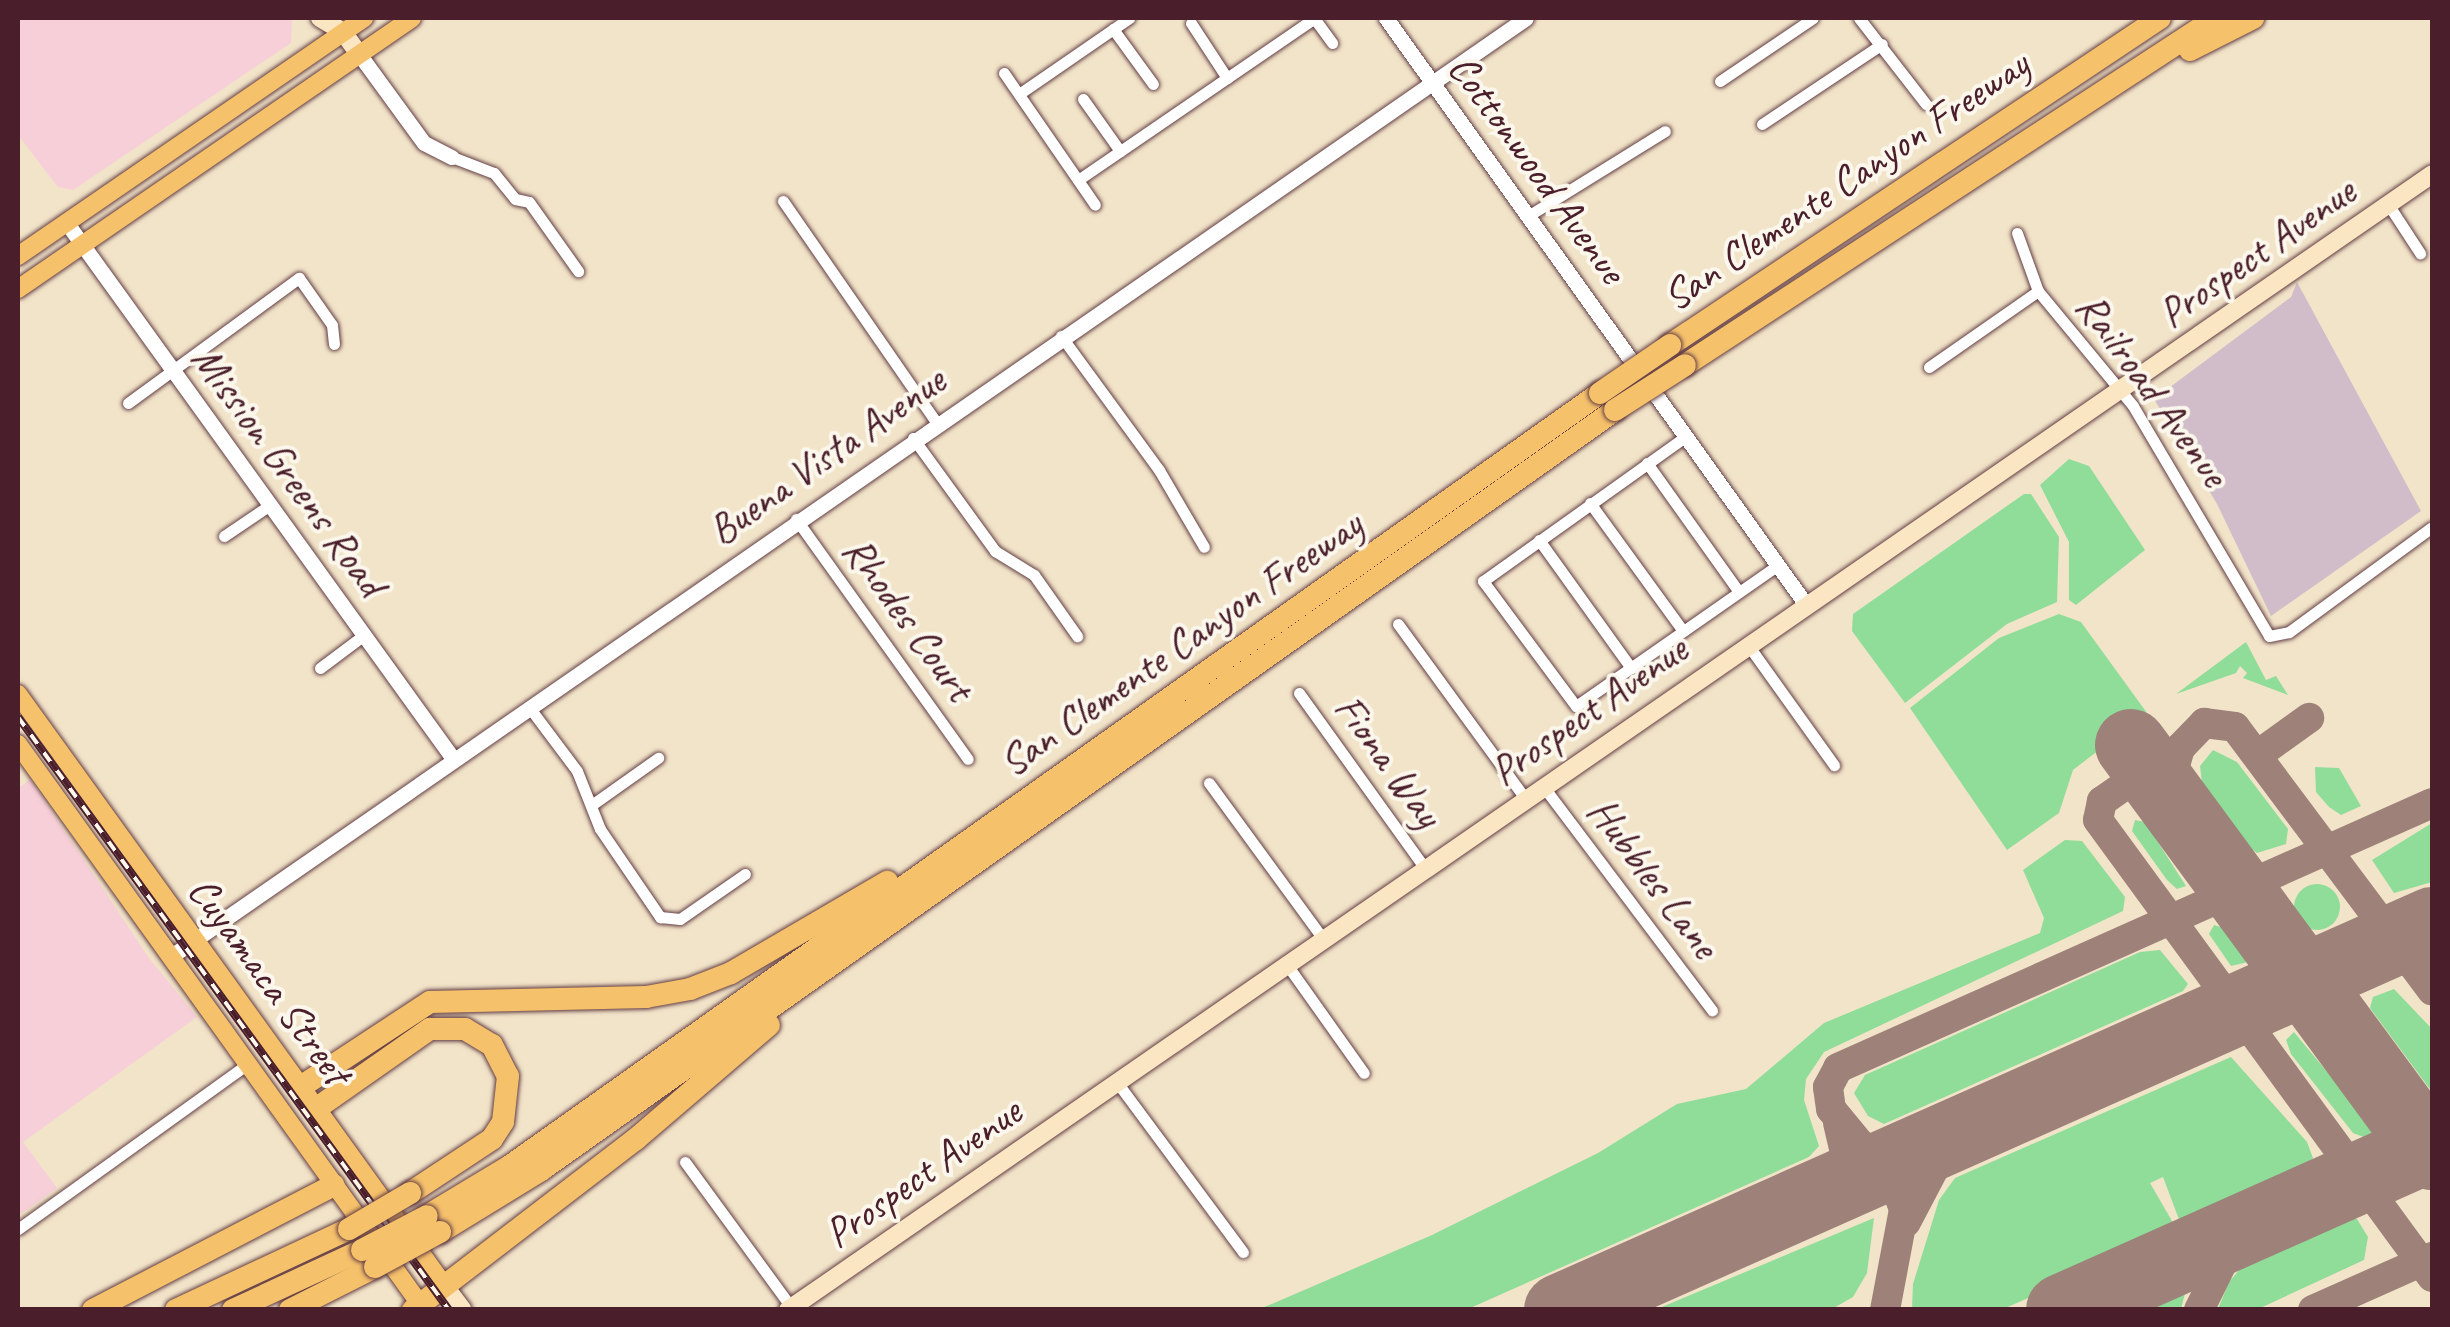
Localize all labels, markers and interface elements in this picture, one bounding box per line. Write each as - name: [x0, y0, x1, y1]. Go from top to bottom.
- street label: San Clemente Canyon Freeway: [1652, 39, 2040, 323]
- street label: Cottonwood Avenue: [1437, 45, 1637, 293]
- street label: Prospect Avenue: [2149, 167, 2365, 339]
- street label: Railroad Avenue: [2065, 283, 2239, 497]
- street label: Mission Greens Road: [181, 337, 395, 605]
- street label: Buena Vista Avenue: [699, 356, 955, 556]
- street label: San Clemente Canyon Freeway: [989, 499, 1373, 789]
- street label: Rhodes Court: [832, 527, 984, 711]
- street label: Prospect Avenue: [1481, 625, 1697, 797]
- street label: Fiona Way: [1323, 685, 1453, 837]
- street label: Hubbles Lane: [1576, 787, 1730, 969]
- street label: Cuyamaca Street: [177, 867, 361, 1095]
- street label: Prospect Avenue: [815, 1087, 1031, 1259]

